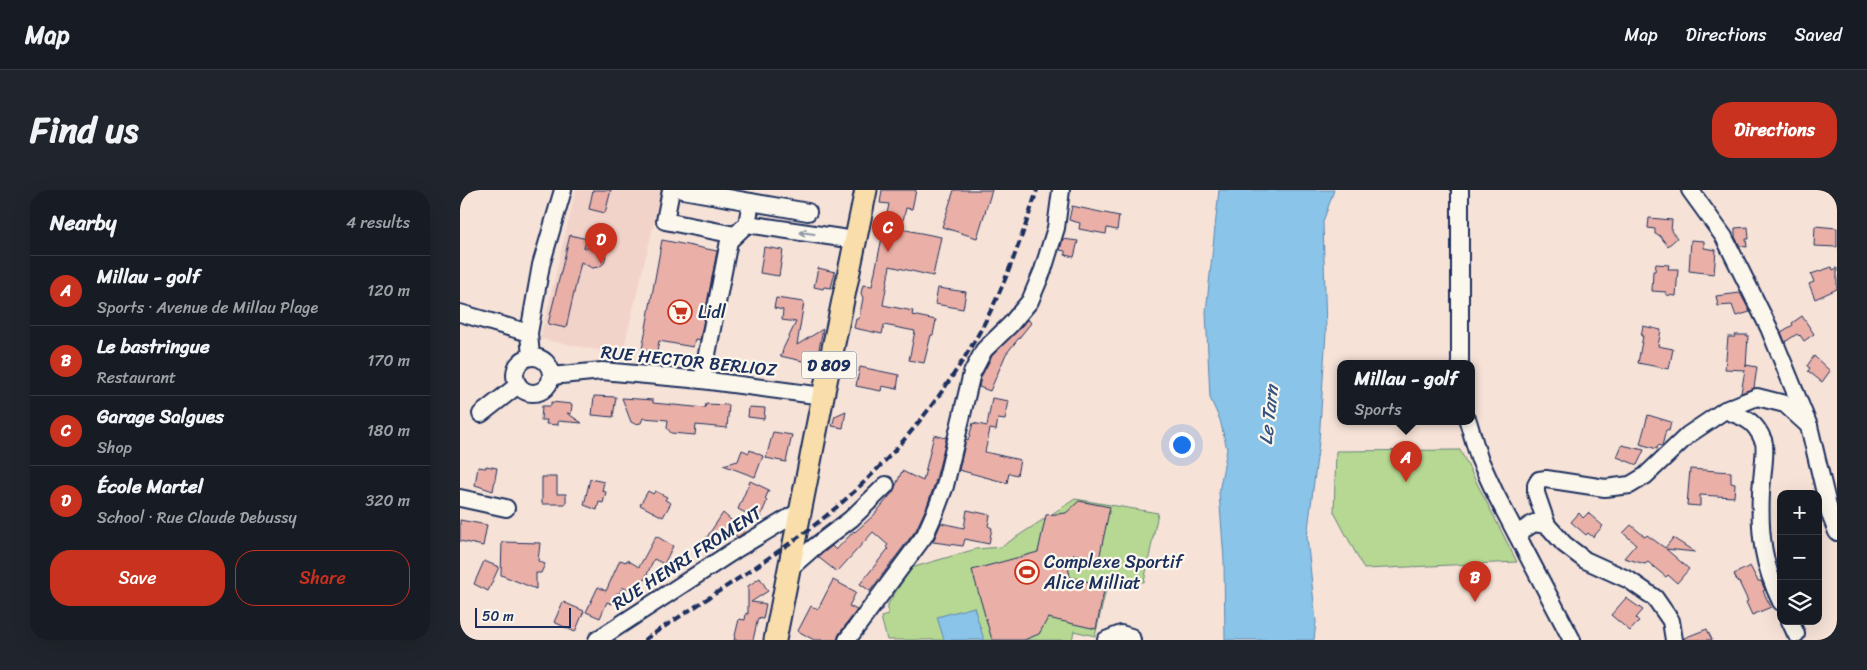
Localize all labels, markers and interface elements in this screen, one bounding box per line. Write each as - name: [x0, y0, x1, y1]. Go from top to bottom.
- text: Map: [25, 14, 69, 56]
- text: Map: [1625, 19, 1658, 51]
- text: Directions: [1686, 19, 1767, 51]
- text: Saved: [1795, 19, 1842, 51]
- text: Find us: [30, 99, 138, 161]
- button: Directions: [1712, 102, 1837, 158]
- text: Nearby: [50, 204, 116, 242]
- text: 4 results: [346, 208, 410, 237]
- pin: C: [872, 211, 904, 252]
- pin: D: [585, 223, 617, 264]
- one-way arrow: [799, 228, 815, 238]
- text: Millau - golf: [97, 260, 200, 293]
- text: A: [61, 276, 71, 305]
- text: 120 m: [367, 276, 410, 305]
- text: Sports · Avenue de Millau Plage: [97, 293, 318, 322]
- place label: Lidl: [698, 296, 727, 328]
- supermarket icon: Lidl: [667, 299, 693, 325]
- text: Le bastringue: [97, 330, 210, 363]
- street label: RUE HECTOR BERLIOZ: [599, 336, 779, 386]
- text: B: [61, 346, 71, 375]
- text: 170 m: [367, 346, 410, 375]
- road number: D 809: [802, 352, 856, 378]
- popup: [1337, 360, 1475, 425]
- text: Millau - golf: [1355, 362, 1457, 395]
- text: Restaurant: [97, 363, 176, 392]
- water label: Le Tarn: [1249, 382, 1288, 446]
- text: Sports: [1355, 395, 1402, 424]
- text: Garage Salgues: [97, 400, 224, 433]
- text: C: [61, 416, 71, 445]
- text: 180 m: [367, 416, 410, 445]
- your location: [1169, 432, 1195, 458]
- text: Shop: [97, 433, 132, 462]
- pin: A: [1390, 441, 1422, 482]
- text: École Martel: [97, 470, 203, 503]
- text: D: [61, 486, 71, 515]
- text: 320 m: [365, 486, 410, 515]
- map controls: [1777, 490, 1822, 625]
- button: +: [1777, 490, 1822, 535]
- street label: RUE HENRI FROMENT: [605, 497, 770, 619]
- text: School · Rue Claude Debussy: [97, 503, 297, 532]
- button: −: [1777, 535, 1822, 580]
- place label: Complexe Sportif Alice Milliat: [1043, 546, 1185, 599]
- button: Save: [50, 550, 225, 606]
- button: Share: [235, 550, 410, 606]
- sports icon: Complexe Sportif Alice Milliat: [1014, 559, 1040, 585]
- pin: B: [1459, 561, 1491, 602]
- button: layers: [1777, 580, 1822, 625]
- text: 50 m: [482, 604, 514, 629]
- scale bar: [475, 605, 571, 628]

